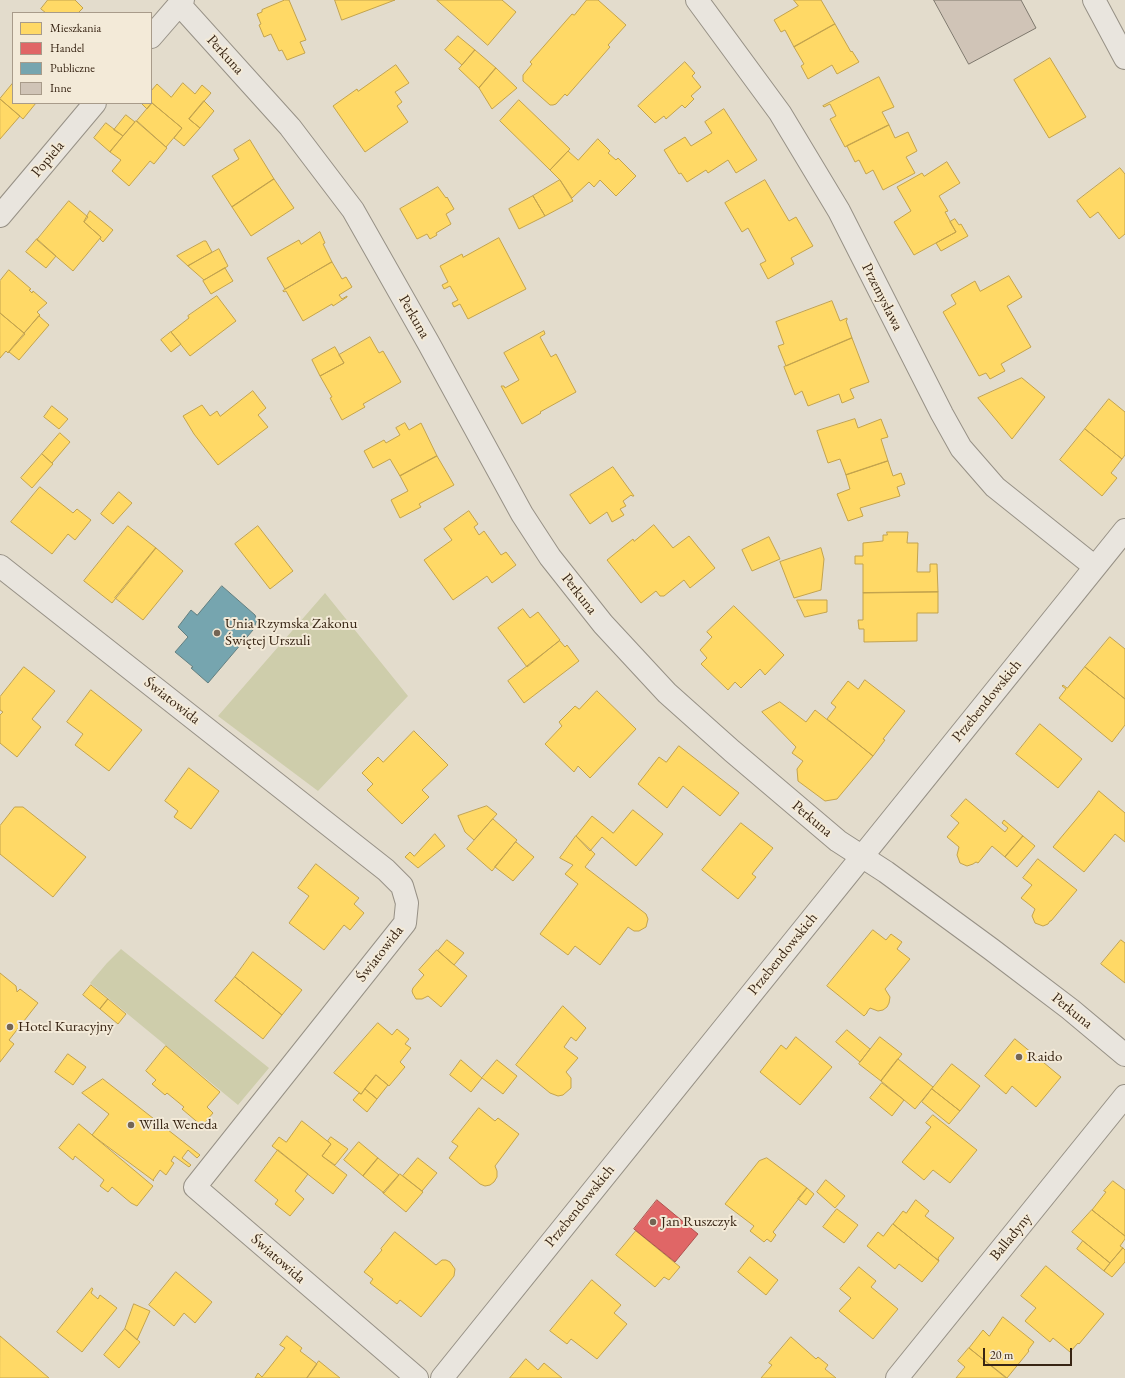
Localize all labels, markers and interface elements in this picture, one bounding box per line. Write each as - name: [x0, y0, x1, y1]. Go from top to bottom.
- legend: [12, 12, 152, 104]
- text: Mieszkania: [50, 20, 101, 36]
- street label: Perkuna: [203, 31, 247, 79]
- text: Handel: [50, 40, 84, 56]
- text: Publiczne: [50, 60, 95, 76]
- text: Inne: [50, 80, 71, 96]
- street label: Popiela: [28, 137, 68, 181]
- street label: Przemysława: [857, 260, 907, 334]
- street label: Perkuna: [394, 292, 434, 342]
- street label: Perkuna: [557, 570, 601, 618]
- place label: Unia Rzymska Zakonu Świętej Urszuli: [225, 615, 357, 650]
- marker: Unia Rzymska Zakonu Świętej Urszuli: [212, 628, 222, 638]
- street label: Przebendowskich: [948, 656, 1026, 746]
- street label: Światowida: [140, 673, 204, 729]
- street label: Perkuna: [788, 797, 836, 841]
- street label: Przebendowskich: [744, 909, 822, 999]
- street label: Światowida: [352, 922, 408, 986]
- street label: Perkuna: [1048, 989, 1096, 1033]
- place label: Hotel Kuracyjny: [18, 1018, 114, 1036]
- marker: Hotel Kuracyjny: [5, 1022, 15, 1032]
- place label: Raido: [1027, 1048, 1062, 1066]
- marker: Raido: [1014, 1052, 1024, 1062]
- place label: Willa Weneda: [139, 1116, 218, 1134]
- marker: Willa Weneda: [126, 1120, 136, 1130]
- street label: Przebendowskich: [541, 1161, 619, 1251]
- street label: Balladyny: [986, 1210, 1036, 1264]
- place label: Jan Ruszczyk: [661, 1213, 737, 1231]
- marker: Jan Ruszczyk: [648, 1217, 658, 1227]
- street label: Światowida: [247, 1230, 309, 1288]
- scale bar: [985, 1340, 1074, 1366]
- text: 20 m: [990, 1347, 1013, 1363]

